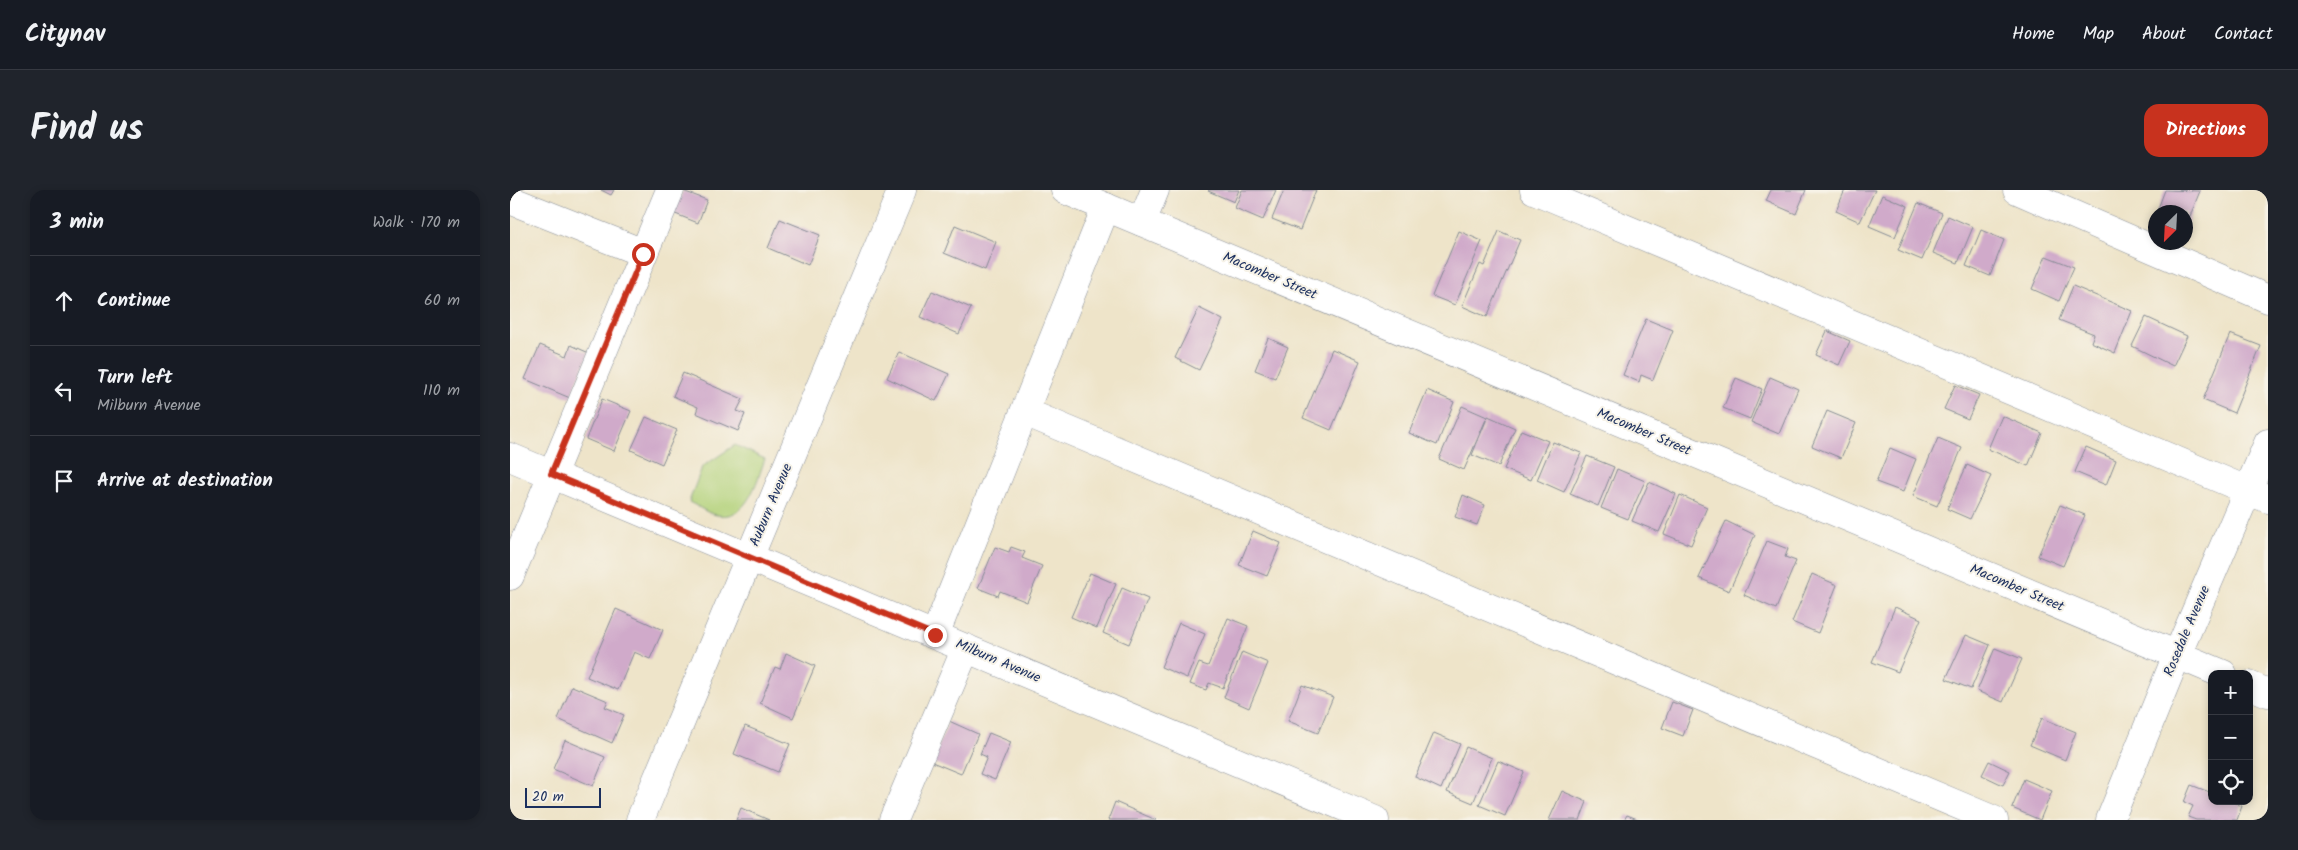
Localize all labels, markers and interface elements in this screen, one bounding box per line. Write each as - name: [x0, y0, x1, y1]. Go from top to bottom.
- text: Citynav: [25, 15, 105, 54]
- text: Home: [2012, 20, 2055, 49]
- text: Map: [2083, 20, 2114, 49]
- text: About: [2142, 20, 2186, 49]
- text: Contact: [2214, 20, 2273, 49]
- text: Find us: [30, 102, 143, 158]
- button: Directions: [2144, 104, 2268, 157]
- north arrow: [2148, 205, 2193, 250]
- text: 3 min: [50, 206, 104, 239]
- text: Walk · 170 m: [372, 210, 460, 235]
- route start: [632, 243, 655, 266]
- street label: Macomber Street: [1219, 246, 1321, 306]
- text: Continue: [97, 286, 170, 316]
- icon: ahead: [50, 287, 78, 315]
- text: 60 m: [424, 288, 460, 313]
- text: Turn left: [97, 363, 172, 393]
- icon: left: [50, 377, 78, 405]
- text: 110 m: [423, 378, 460, 403]
- text: Milburn Avenue: [97, 393, 201, 418]
- street label: Macomber Street: [1593, 402, 1695, 462]
- street label: Auburn Avenue: [744, 459, 799, 550]
- text: Arrive at destination: [97, 466, 273, 496]
- icon: arrive: [50, 467, 78, 495]
- street label: Macomber Street: [1966, 558, 2068, 618]
- street label: Rosedale Avenue: [2158, 581, 2216, 680]
- route end: [924, 624, 947, 647]
- street label: Milburn Avenue: [952, 633, 1045, 689]
- map controls: [2208, 670, 2253, 805]
- button: +: [2208, 670, 2253, 715]
- button: −: [2208, 715, 2253, 760]
- button: locate: [2208, 760, 2253, 805]
- scale bar: [525, 785, 601, 808]
- text: 20 m: [532, 786, 564, 808]

